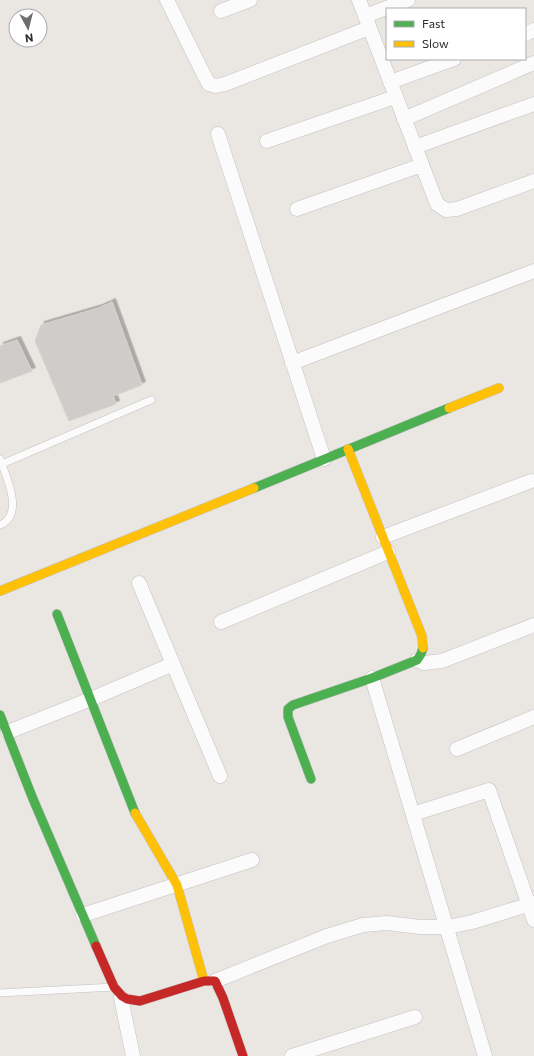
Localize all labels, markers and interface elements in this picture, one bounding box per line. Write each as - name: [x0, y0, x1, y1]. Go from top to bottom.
- north arrow: [8, 8, 48, 48]
- legend: [386, 8, 526, 60]
- text: Fast: [422, 16, 445, 30]
- text: N: [24, 31, 34, 45]
- text: Slow: [422, 36, 449, 50]

